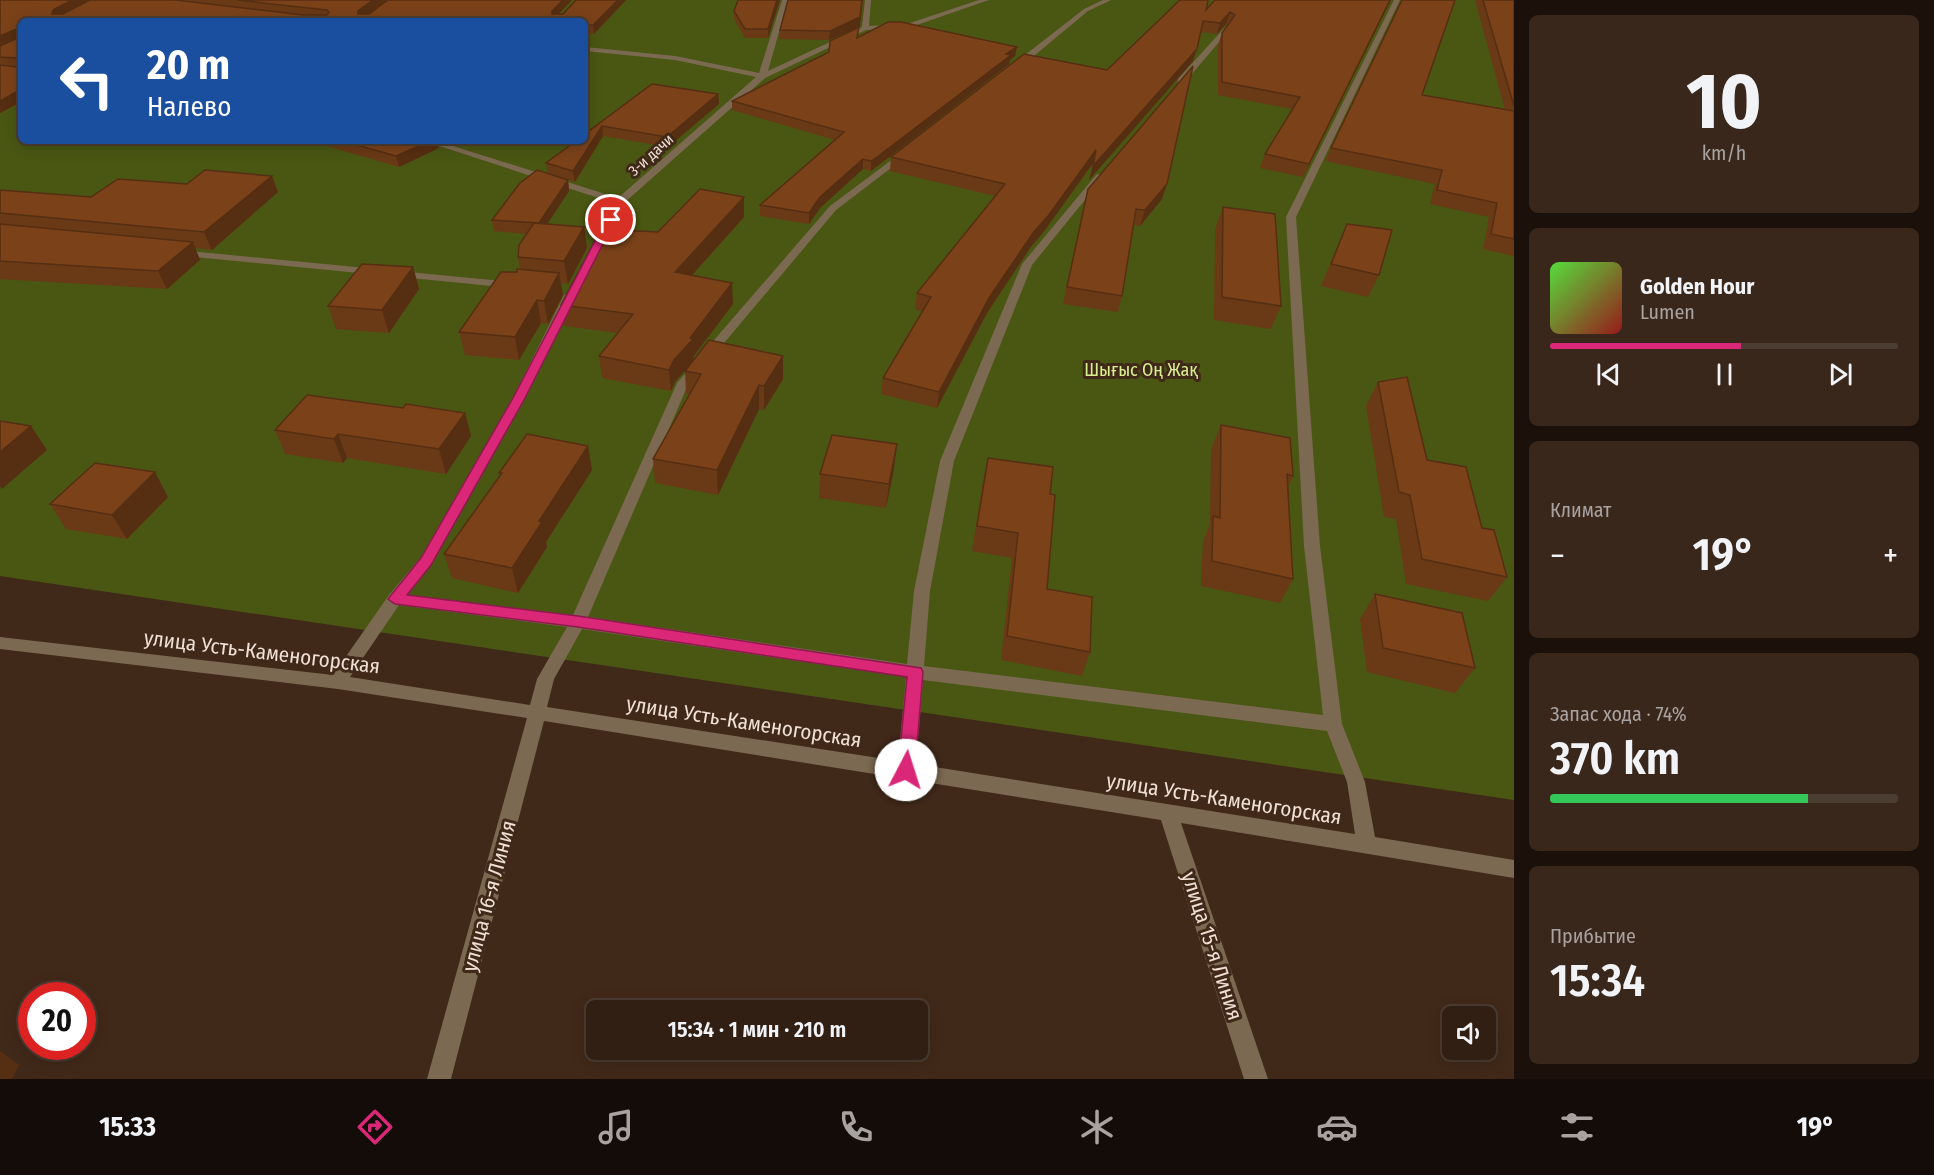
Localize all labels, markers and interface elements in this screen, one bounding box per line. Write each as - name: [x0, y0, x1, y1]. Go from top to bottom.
- text: 20 m: [147, 40, 230, 90]
- icon: left: [48, 42, 126, 120]
- text: 10: [1686, 55, 1762, 149]
- text: Налево: [147, 91, 231, 123]
- street label: 3-и дачи: [625, 130, 677, 180]
- text: km/h: [1702, 141, 1746, 165]
- pin: [585, 194, 636, 245]
- icon: arrive: [594, 203, 627, 236]
- text: Golden Hour: [1640, 273, 1754, 300]
- text: Lumen: [1640, 300, 1695, 324]
- icon: previous: [1592, 358, 1625, 391]
- icon: pause: [1708, 358, 1741, 391]
- icon: next: [1824, 358, 1857, 391]
- park label: Шығыс Оң Жақ: [1084, 359, 1198, 381]
- text: Климат: [1550, 498, 1611, 522]
- text: 19°: [1693, 528, 1755, 582]
- text: −: [1550, 536, 1565, 576]
- text: +: [1883, 536, 1898, 576]
- street label: улица Усть-Каменогорская: [143, 625, 381, 679]
- street label: улица Усть-Каменогорская: [625, 691, 863, 753]
- text: Запас хода · 74%: [1550, 702, 1687, 726]
- text: 370 km: [1550, 732, 1680, 786]
- position arrow: [874, 738, 938, 802]
- street label: улица Усть-Каменогорская: [1105, 768, 1343, 830]
- street label: улица 16-я Линия: [456, 818, 522, 974]
- street label: улица 15-я Линия: [1176, 868, 1248, 1024]
- text: Прибытие: [1550, 924, 1636, 948]
- text: 15:34: [1550, 954, 1645, 1008]
- speed limit sign: 20: [18, 982, 96, 1060]
- map controls: [1442, 1006, 1496, 1060]
- button: sound: [1442, 1006, 1496, 1060]
- text: 15:34 · 1 мин · 210 m: [668, 1016, 846, 1043]
- icon: directions: [354, 1106, 396, 1148]
- icon: music: [595, 1106, 637, 1148]
- icon: phone: [835, 1106, 877, 1148]
- icon: climate: [1076, 1106, 1118, 1148]
- icon: car: [1316, 1106, 1358, 1148]
- icon: filters: [1556, 1106, 1598, 1148]
- text: 15:33: [99, 1111, 156, 1143]
- text: 19°: [1797, 1111, 1835, 1143]

